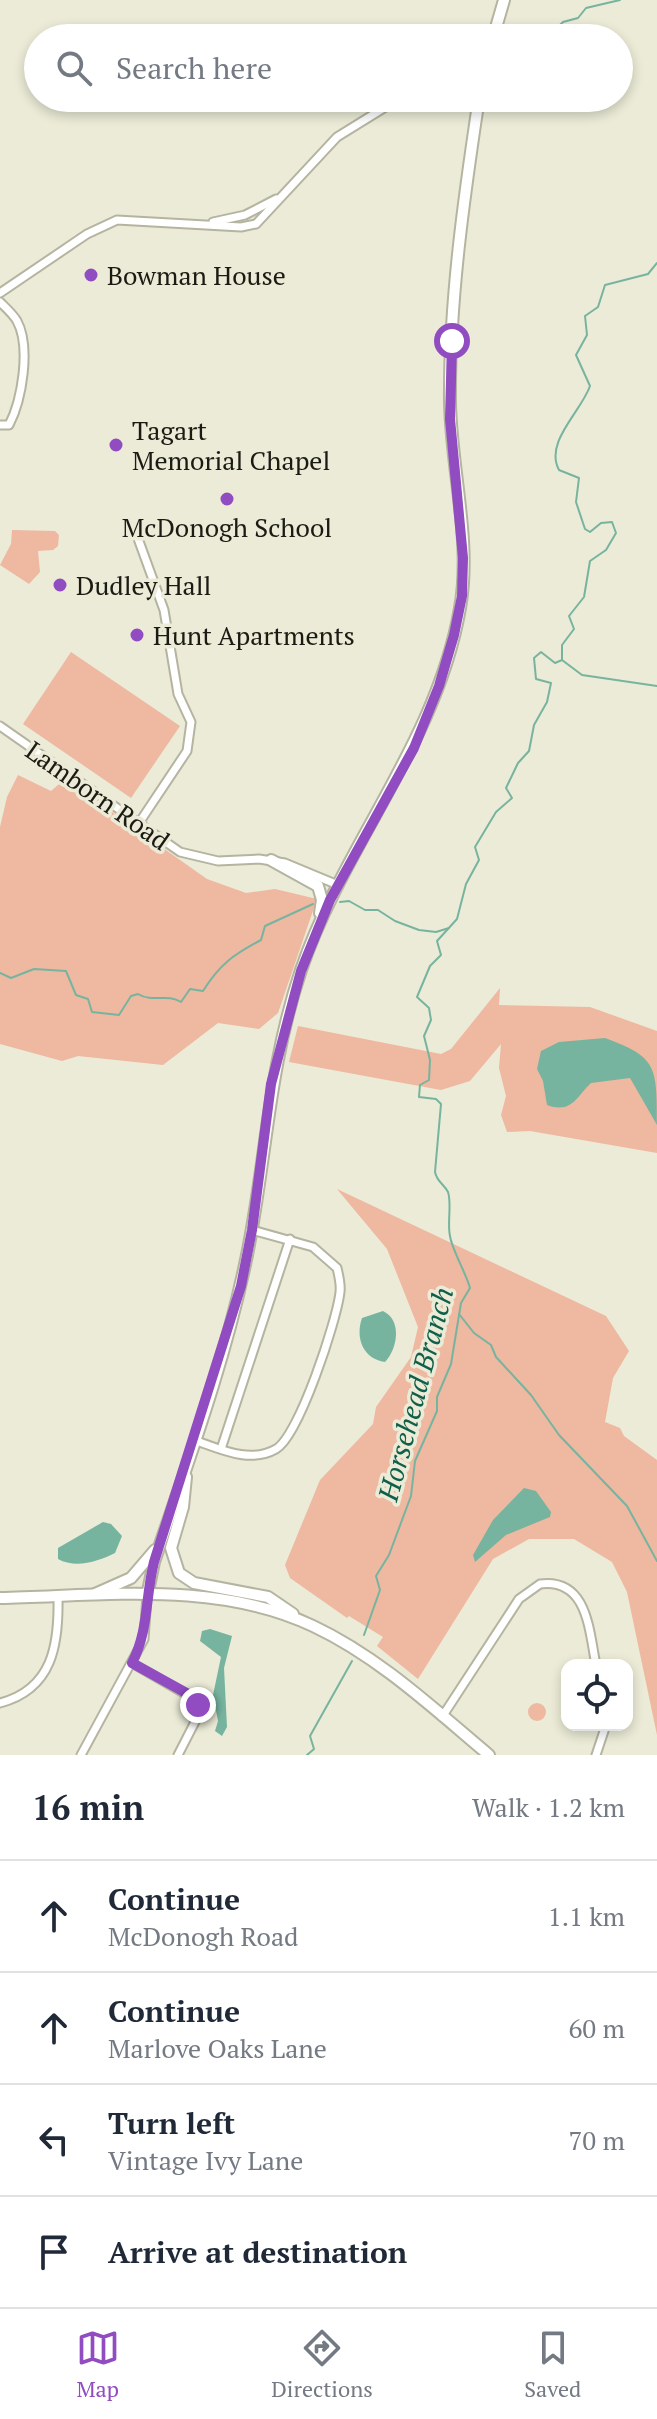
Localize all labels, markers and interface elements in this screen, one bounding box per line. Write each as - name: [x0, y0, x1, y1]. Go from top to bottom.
- search box: [24, 24, 633, 112]
- icon: search: [52, 46, 96, 90]
- text: Search here: [116, 48, 272, 88]
- place label: Bowman House: [107, 258, 286, 292]
- marker: Bowman House: [82, 266, 100, 284]
- route start: [434, 323, 470, 359]
- place label: Tagart Memorial Chapel: [132, 413, 330, 477]
- marker: Tagart Memorial Chapel: [107, 436, 125, 454]
- marker: McDonogh School: [218, 490, 236, 508]
- place label: McDonogh School: [122, 510, 332, 544]
- place label: Dudley Hall: [76, 568, 211, 602]
- marker: Dudley Hall: [51, 576, 69, 594]
- place label: Hunt Apartments: [153, 618, 355, 652]
- marker: Hunt Apartments: [128, 626, 146, 644]
- street label: Lamborn Road: [19, 733, 177, 857]
- water label: Horsehead Branch: [368, 1283, 461, 1506]
- map controls: [561, 1659, 633, 1731]
- button: locate: [561, 1659, 633, 1731]
- route end: [180, 1687, 216, 1723]
- text: 16 min: [32, 1785, 144, 1830]
- text: Walk · 1.2 km: [472, 1790, 625, 1824]
- text: Continue: [108, 1879, 240, 1919]
- icon: ahead: [32, 1894, 76, 1938]
- text: 1.1 km: [548, 1899, 625, 1933]
- text: McDonogh Road: [108, 1919, 299, 1953]
- text: Continue: [108, 1991, 240, 2031]
- icon: ahead: [32, 2006, 76, 2050]
- text: 60 m: [569, 2011, 625, 2045]
- text: Marlove Oaks Lane: [108, 2031, 327, 2065]
- text: Turn left: [108, 2103, 235, 2143]
- icon: left: [32, 2118, 76, 2162]
- text: 70 m: [569, 2123, 625, 2157]
- text: Vintage Ivy Lane: [108, 2143, 303, 2177]
- icon: arrive: [32, 2230, 76, 2274]
- text: Arrive at destination: [108, 2232, 407, 2272]
- tab: Map: [76, 2326, 120, 2403]
- tab: Directions: [271, 2326, 373, 2403]
- tab: Saved: [524, 2326, 581, 2403]

